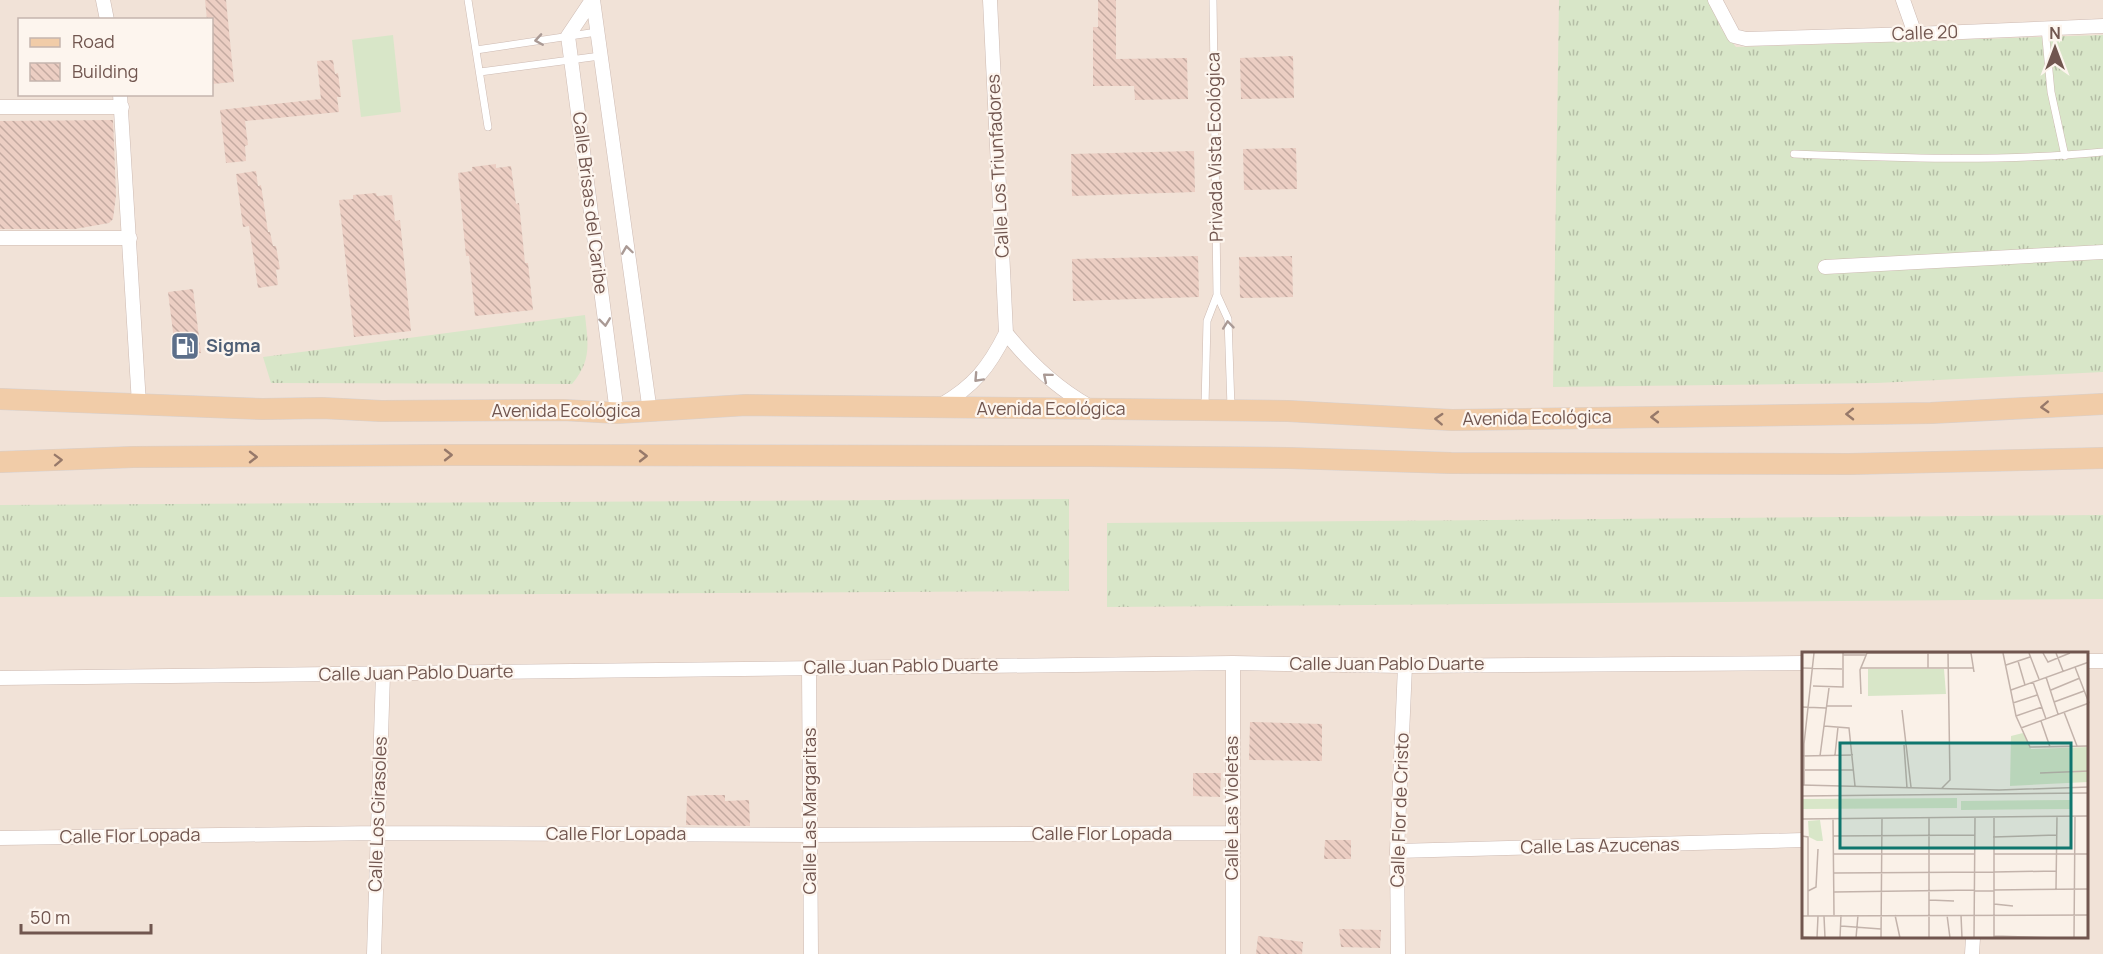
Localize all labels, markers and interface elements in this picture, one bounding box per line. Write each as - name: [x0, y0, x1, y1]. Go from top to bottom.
- legend: [18, 18, 213, 96]
- north arrow: [2025, 18, 2085, 78]
- street label: Calle 20: [1891, 19, 1959, 45]
- text: N: [2049, 22, 2061, 44]
- text: Road: [72, 29, 115, 53]
- one-way arrow: [534, 34, 544, 46]
- street label: Privada Vista Ecológica: [1200, 52, 1228, 242]
- text: Building: [72, 59, 138, 83]
- street label: Calle Los Triunfadores: [980, 74, 1014, 258]
- street label: Calle Brisas del Caribe: [568, 110, 614, 295]
- one-way arrow: [622, 245, 634, 254]
- one-way arrow: [598, 317, 611, 326]
- one-way arrow: [1222, 321, 1234, 330]
- fuel station icon: Sigma: [169, 330, 201, 362]
- place label: Sigma: [206, 333, 261, 357]
- one-way arrow: [974, 370, 985, 381]
- one-way arrow: [1043, 374, 1054, 385]
- street label: Avenida Ecológica: [976, 396, 1126, 420]
- street label: Avenida Ecológica: [491, 398, 641, 422]
- one-way arrow: [2040, 401, 2049, 414]
- street label: Avenida Ecológica: [1462, 404, 1612, 430]
- one-way arrow: [1845, 408, 1854, 421]
- one-way arrow: [1650, 410, 1659, 423]
- one-way arrow: [1434, 413, 1443, 426]
- one-way arrow: [444, 449, 453, 461]
- one-way arrow: [249, 450, 258, 463]
- one-way arrow: [639, 450, 648, 462]
- one-way arrow: [54, 454, 63, 466]
- street label: Calle Juan Pablo Duarte: [803, 651, 999, 679]
- street label: Calle Juan Pablo Duarte: [1290, 651, 1484, 675]
- inset map: [1802, 652, 2088, 939]
- street label: Calle Juan Pablo Duarte: [318, 658, 514, 686]
- street label: Calle Las Margaritas: [797, 728, 821, 894]
- street label: Calle Flor de Cristo: [1384, 732, 1414, 888]
- street label: Calle Los Girasoles: [362, 736, 392, 892]
- street label: Calle Las Violetas: [1219, 736, 1243, 880]
- street label: Calle Flor Lopada: [546, 821, 686, 845]
- street label: Calle Flor Lopada: [1032, 821, 1172, 845]
- street label: Calle Flor Lopada: [59, 822, 200, 848]
- street label: Calle Las Azucenas: [1520, 832, 1680, 858]
- scale bar: [21, 897, 152, 935]
- text: 50 m: [30, 905, 70, 929]

